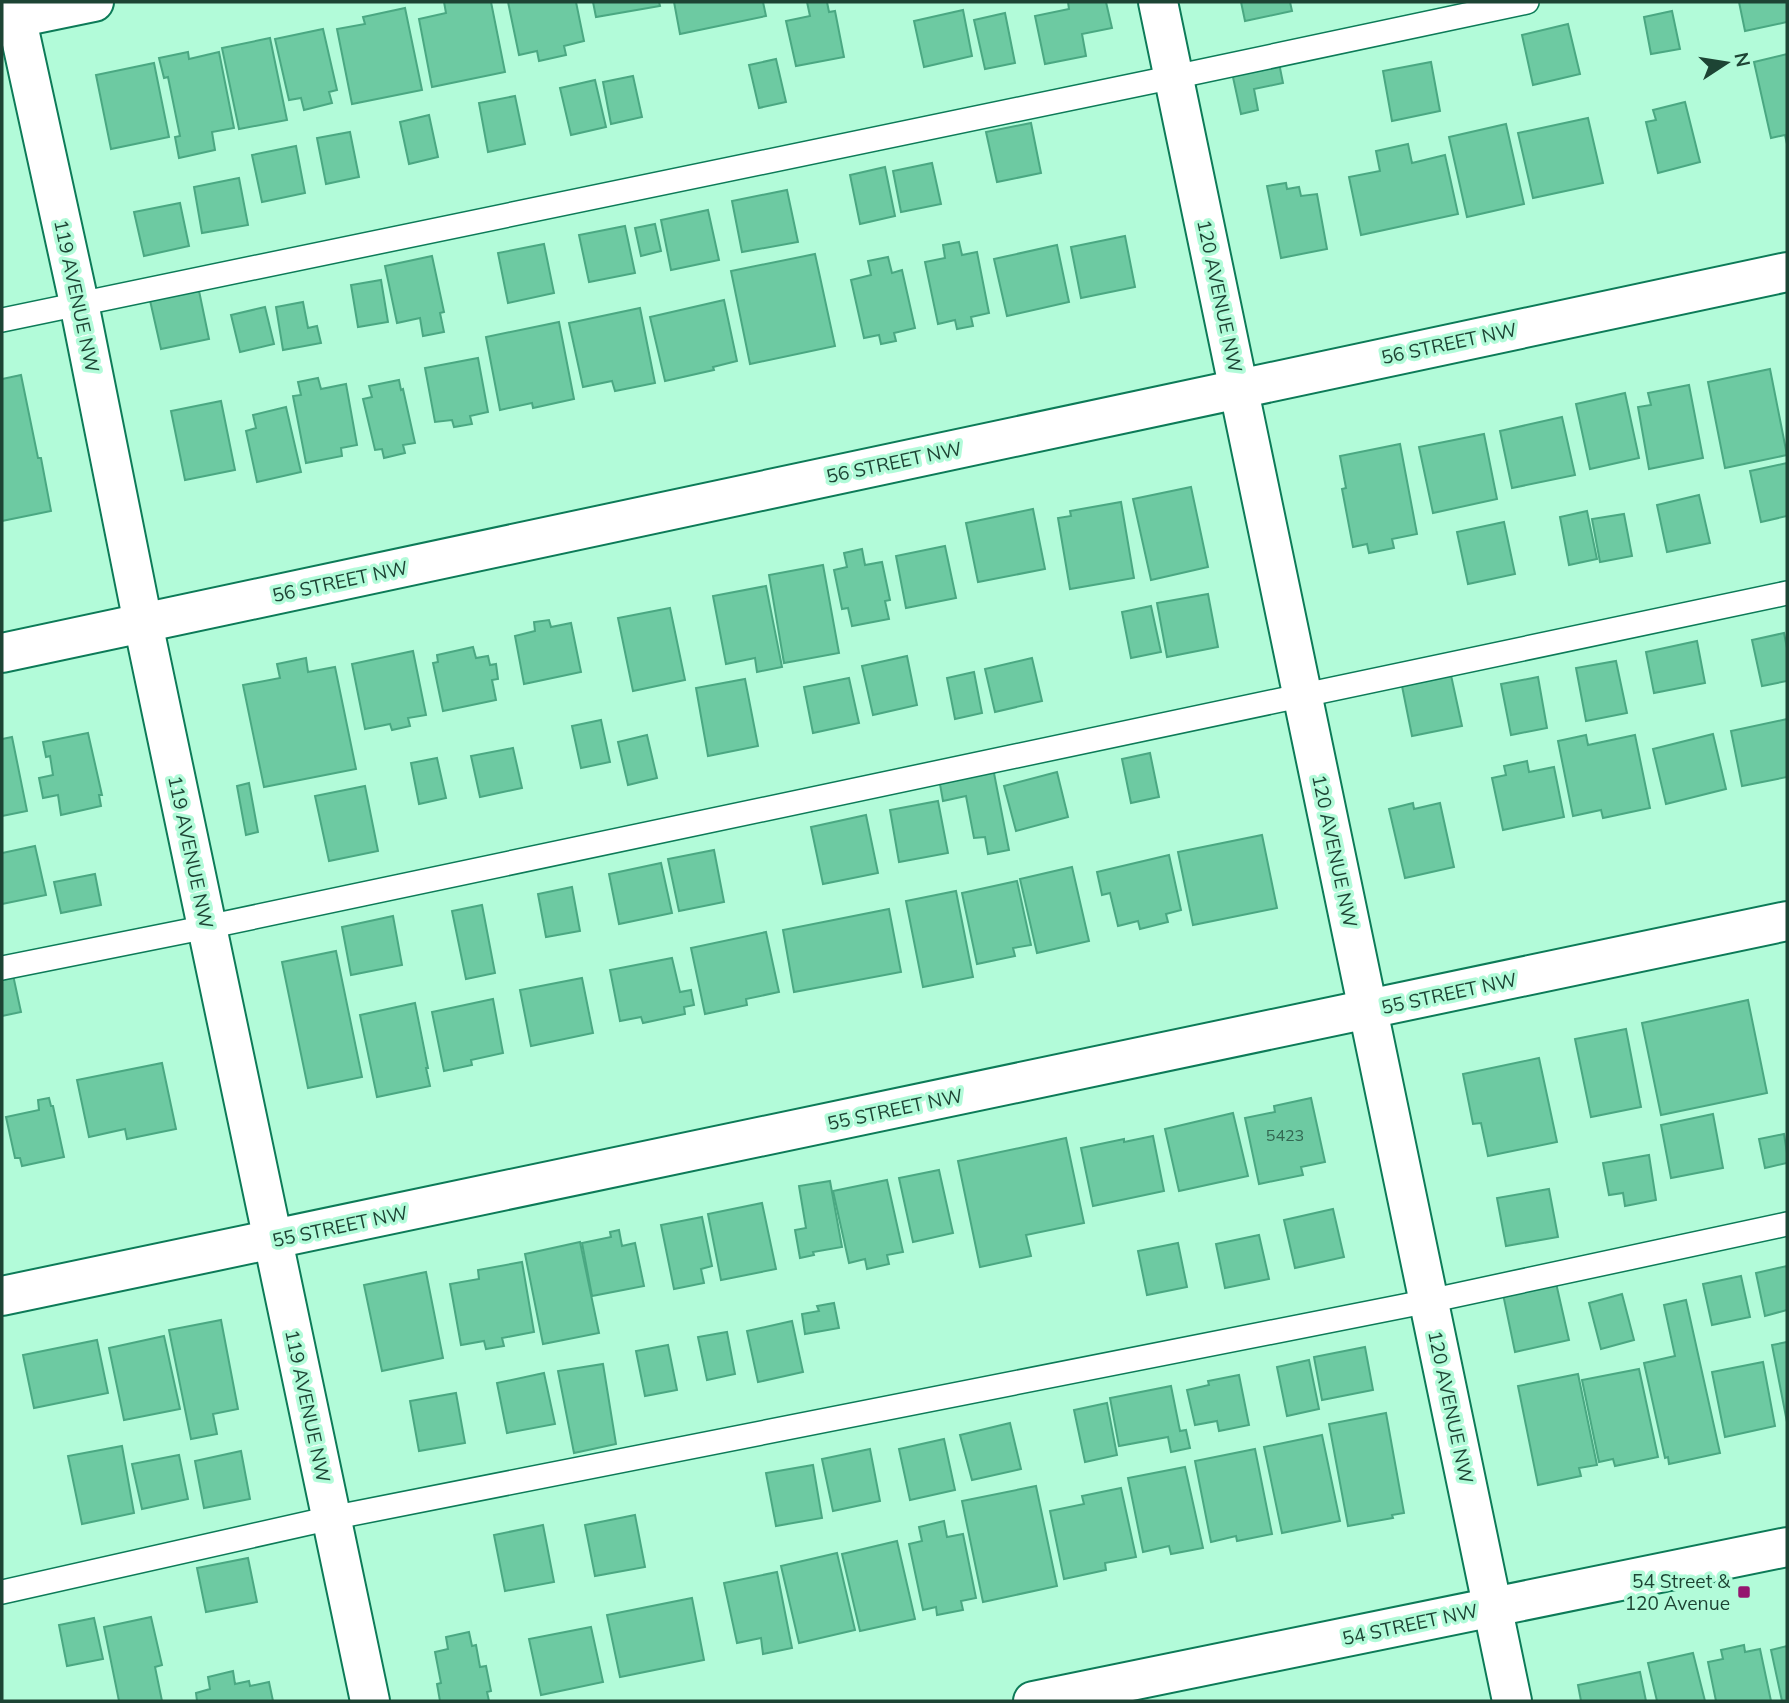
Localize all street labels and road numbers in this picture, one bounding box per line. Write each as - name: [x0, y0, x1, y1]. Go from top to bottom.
- street label: 119 AVENUE NW: [49, 217, 105, 375]
- street label: 120 AVENUE NW: [1192, 217, 1248, 375]
- street label: 56 STREET NW: [1379, 317, 1519, 369]
- street label: 56 STREET NW: [824, 436, 964, 488]
- street label: 56 STREET NW: [270, 555, 410, 607]
- street label: 120 AVENUE NW: [1307, 772, 1363, 930]
- street label: 119 AVENUE NW: [163, 773, 219, 931]
- street label: 55 STREET NW: [1379, 967, 1519, 1019]
- street label: 55 STREET NW: [825, 1083, 965, 1135]
- street label: 55 STREET NW: [270, 1200, 410, 1252]
- street label: 119 AVENUE NW: [280, 1327, 336, 1485]
- street label: 120 AVENUE NW: [1423, 1328, 1479, 1486]
- street label: 54 STREET NW: [1340, 1598, 1480, 1650]

